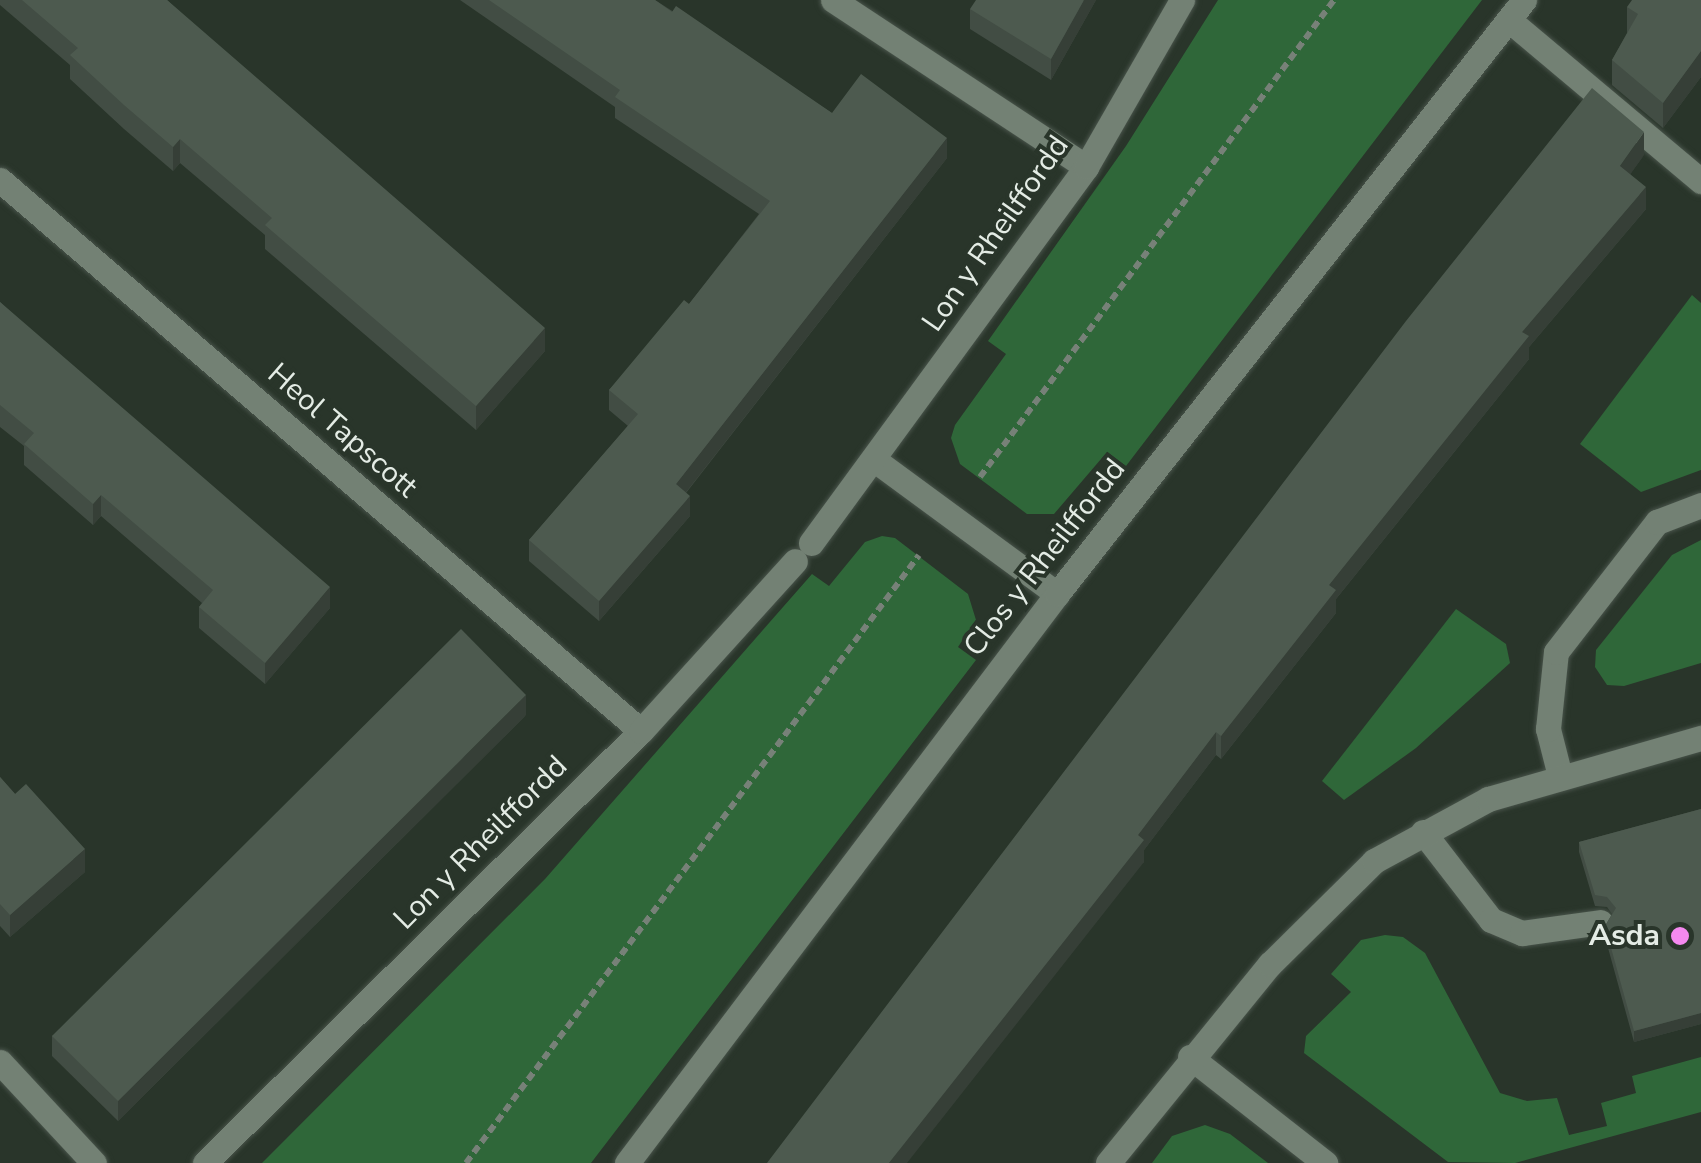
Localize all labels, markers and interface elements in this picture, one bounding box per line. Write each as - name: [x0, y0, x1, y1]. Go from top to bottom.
- street label: Lon y Rheilffordd: [915, 129, 1077, 339]
- street label: Heol Tapscott: [260, 356, 424, 506]
- street label: Clos y Rheilffordd: [957, 452, 1133, 664]
- street label: Lon y Rheilffordd: [387, 749, 575, 937]
- place label: Asda: [1589, 918, 1660, 954]
- marker: Asda: [1669, 925, 1691, 947]

